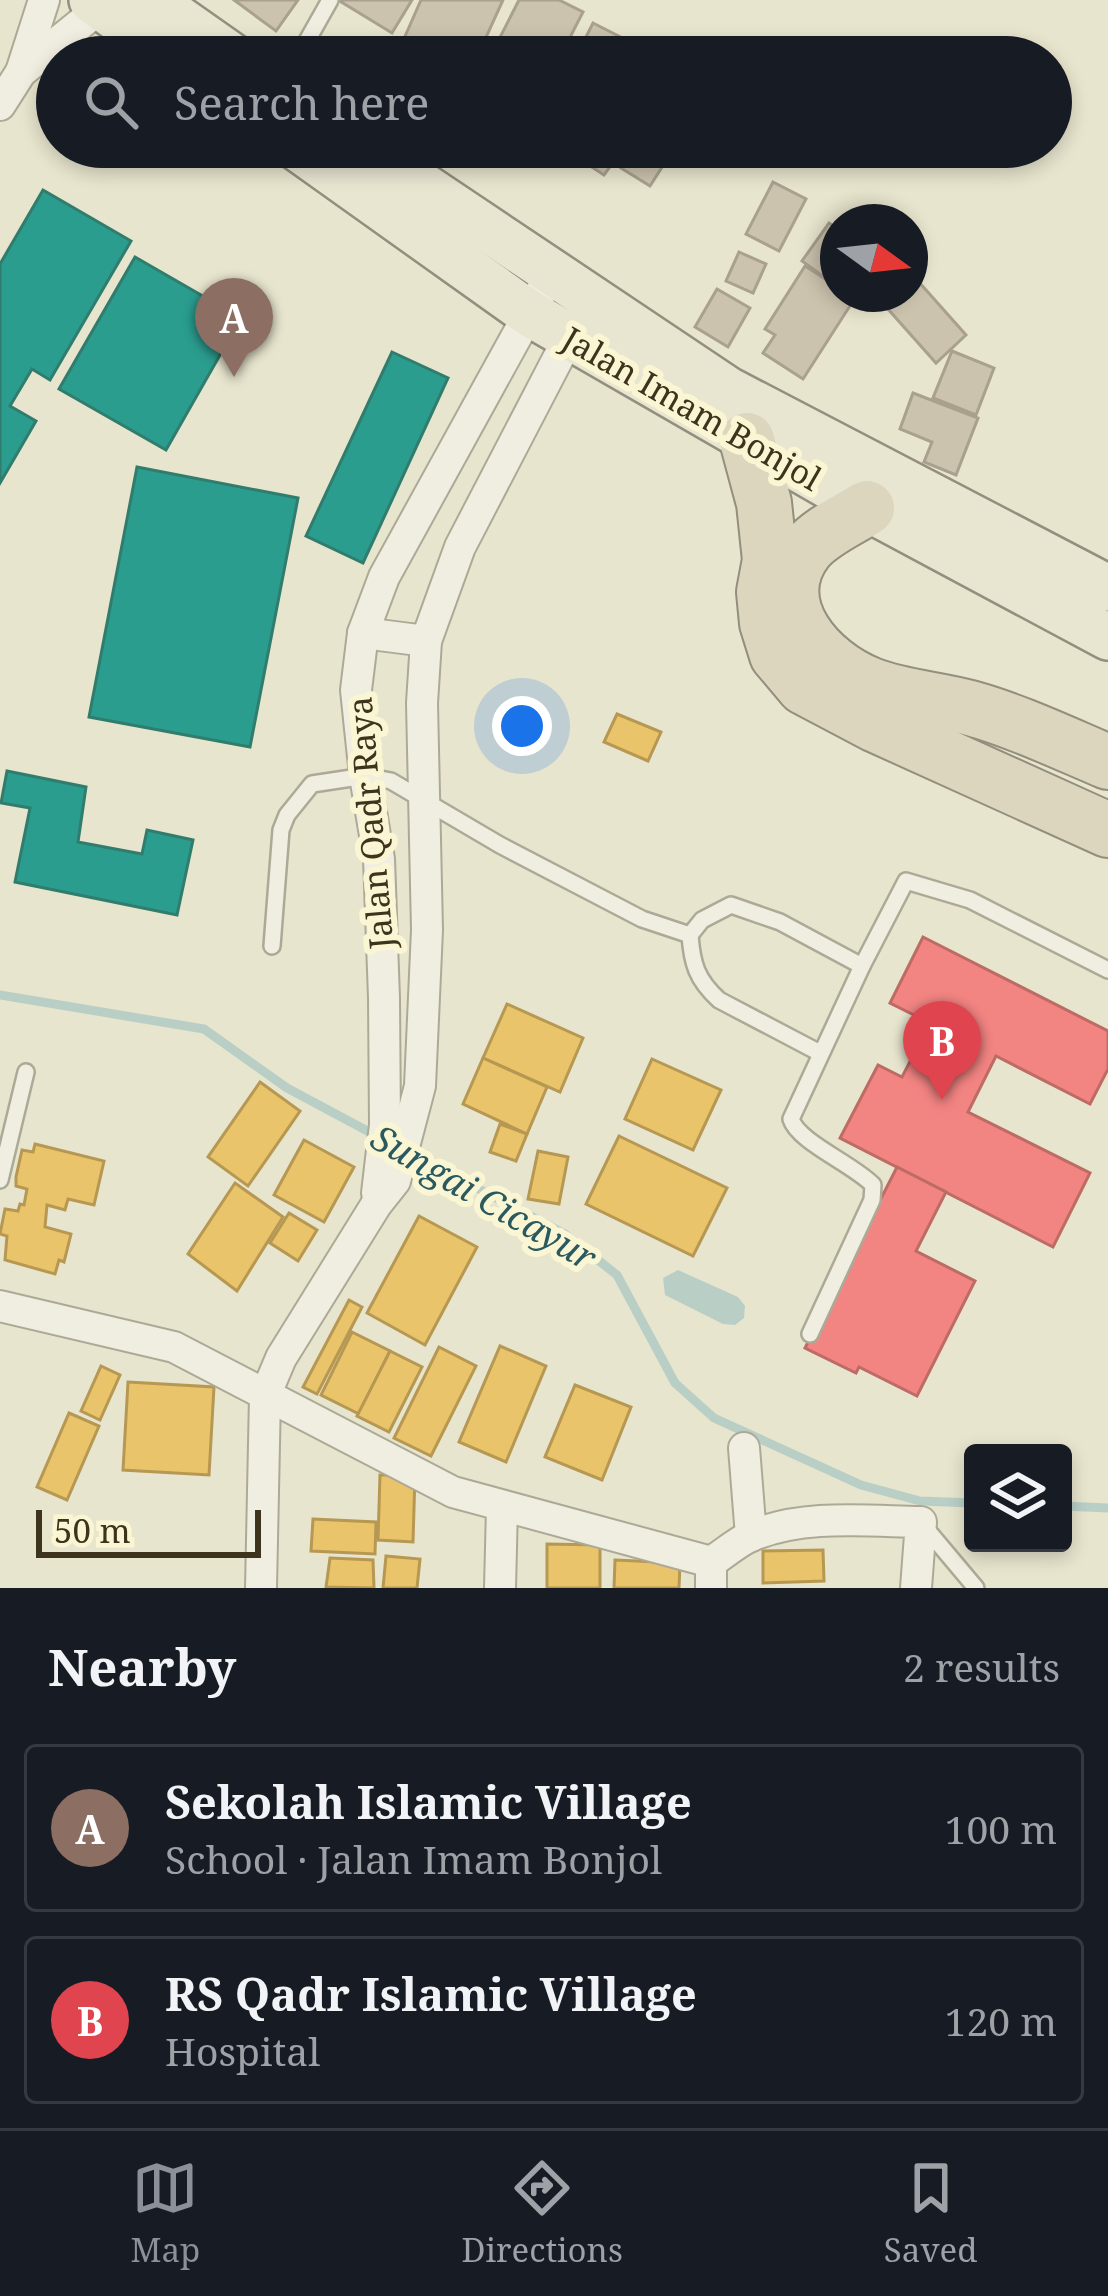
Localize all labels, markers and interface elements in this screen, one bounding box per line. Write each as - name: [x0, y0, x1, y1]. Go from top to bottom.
- search box: [36, 36, 1072, 168]
- icon: search: [78, 69, 144, 135]
- text: Search here: [174, 72, 429, 133]
- north arrow: [820, 204, 928, 312]
- pin: A: [195, 278, 273, 377]
- street label: Jalan Imam Bonjol: [554, 315, 830, 500]
- street label: Jalan Qadr Raya: [337, 695, 404, 952]
- your location: [492, 696, 552, 756]
- pin: B: [903, 1001, 981, 1100]
- water label: Sungai Cicayur: [362, 1113, 607, 1282]
- map controls: [964, 1444, 1072, 1552]
- button: layers: [964, 1444, 1072, 1552]
- scale bar: [36, 1504, 261, 1557]
- text: 50 m: [54, 1508, 131, 1553]
- text: Nearby: [48, 1631, 236, 1701]
- text: 2 results: [903, 1640, 1060, 1693]
- text: Sekolah Islamic Village: [165, 1771, 692, 1832]
- text: A: [75, 1802, 105, 1855]
- text: 100 m: [945, 1802, 1057, 1855]
- text: School · Jalan Imam Bonjol: [165, 1832, 662, 1885]
- text: RS Qadr Islamic Village: [165, 1963, 697, 2024]
- text: B: [77, 1994, 103, 2047]
- text: 120 m: [945, 1994, 1057, 2047]
- text: Hospital: [165, 2024, 320, 2077]
- tab: Map: [131, 2155, 200, 2272]
- tab: Directions: [461, 2155, 623, 2272]
- tab: Saved: [884, 2155, 977, 2272]

